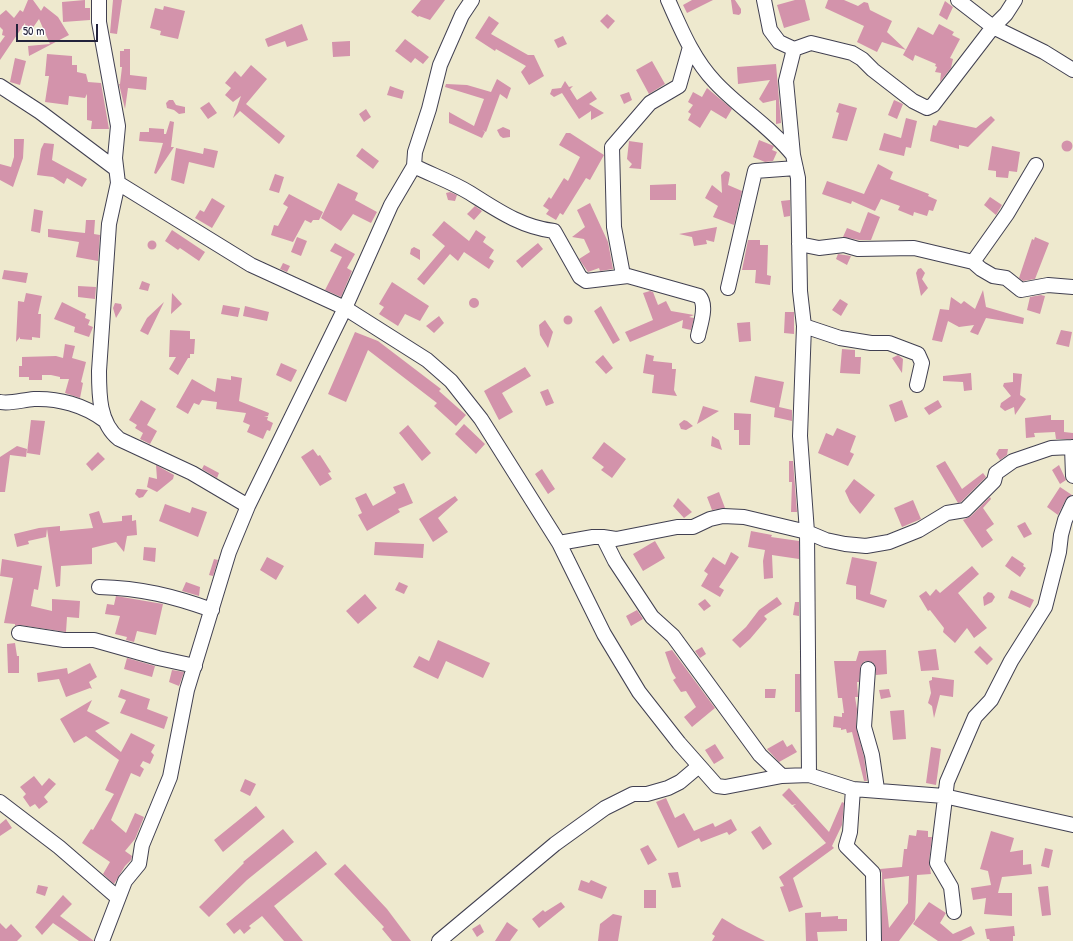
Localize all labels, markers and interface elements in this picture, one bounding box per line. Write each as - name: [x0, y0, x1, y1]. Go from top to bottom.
- scale bar: [18, 16, 100, 42]
- text: 50 m: [23, 22, 44, 39]

